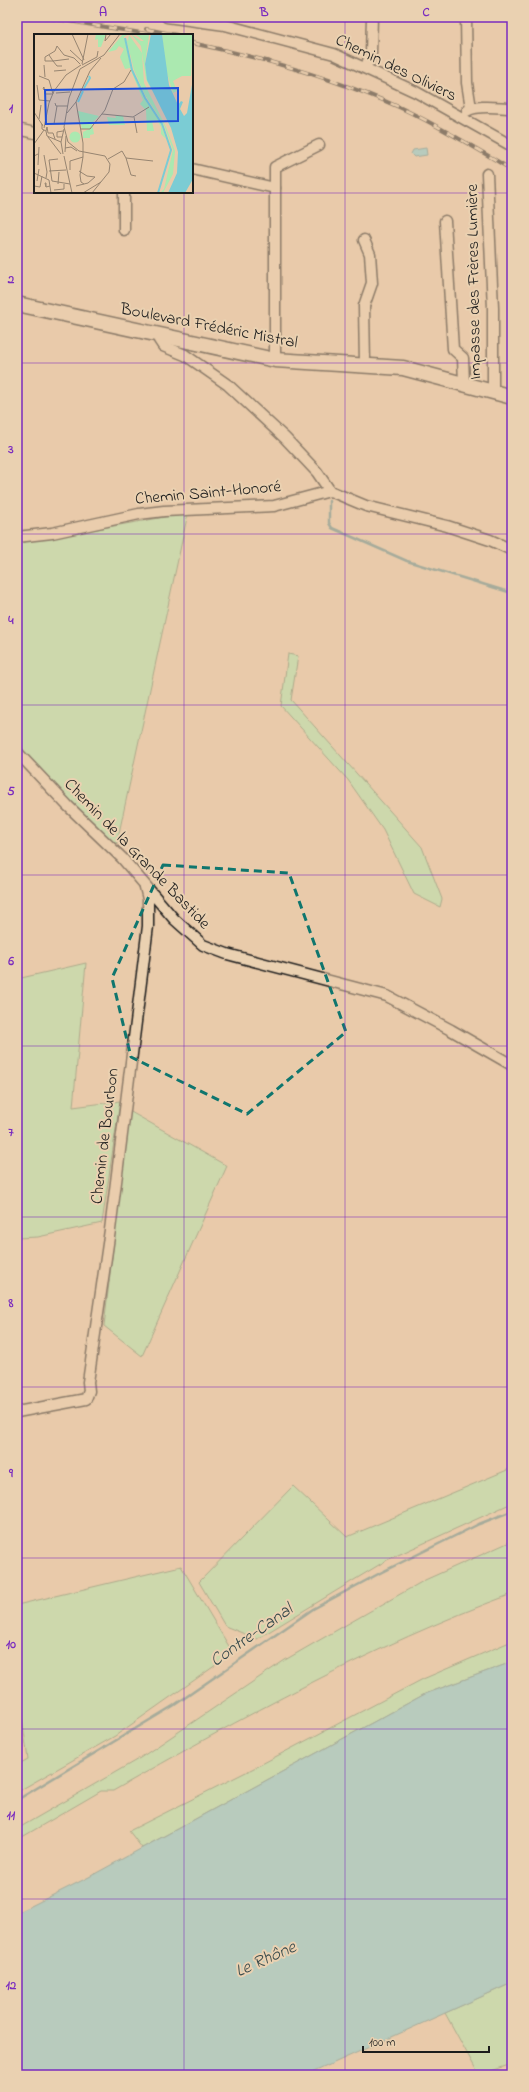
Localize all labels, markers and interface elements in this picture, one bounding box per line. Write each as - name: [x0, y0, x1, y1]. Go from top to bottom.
- text: A: [99, 3, 107, 22]
- text: B: [259, 3, 269, 22]
- text: C: [422, 3, 430, 22]
- street label: Chemin des Oliviers: [331, 28, 461, 108]
- inset map: [34, 34, 193, 193]
- text: 1: [9, 99, 14, 118]
- street label: Impasse des Frères Lumière: [460, 183, 488, 380]
- text: 2: [7, 270, 15, 289]
- street label: Boulevard Frédéric Mistral: [117, 296, 300, 355]
- text: 3: [7, 440, 14, 459]
- street label: Chemin Saint-Honoré: [134, 474, 282, 512]
- text: 4: [7, 611, 14, 630]
- street label: Chemin de la Grande Bastide: [58, 773, 216, 936]
- text: 5: [7, 782, 15, 801]
- text: 6: [7, 952, 14, 971]
- street label: Chemin de Bourbon: [84, 1067, 126, 1205]
- text: 7: [8, 1123, 14, 1142]
- text: 8: [8, 1294, 14, 1313]
- text: 9: [8, 1464, 14, 1483]
- water label: Contre-Canal: [205, 1597, 300, 1674]
- text: 10: [6, 1635, 16, 1654]
- text: 11: [7, 1806, 16, 1825]
- water label: Le Rhône: [231, 1935, 301, 1985]
- text: 12: [6, 1976, 17, 1995]
- scale bar: [363, 2028, 489, 2054]
- text: 100 m: [369, 2034, 396, 2052]

